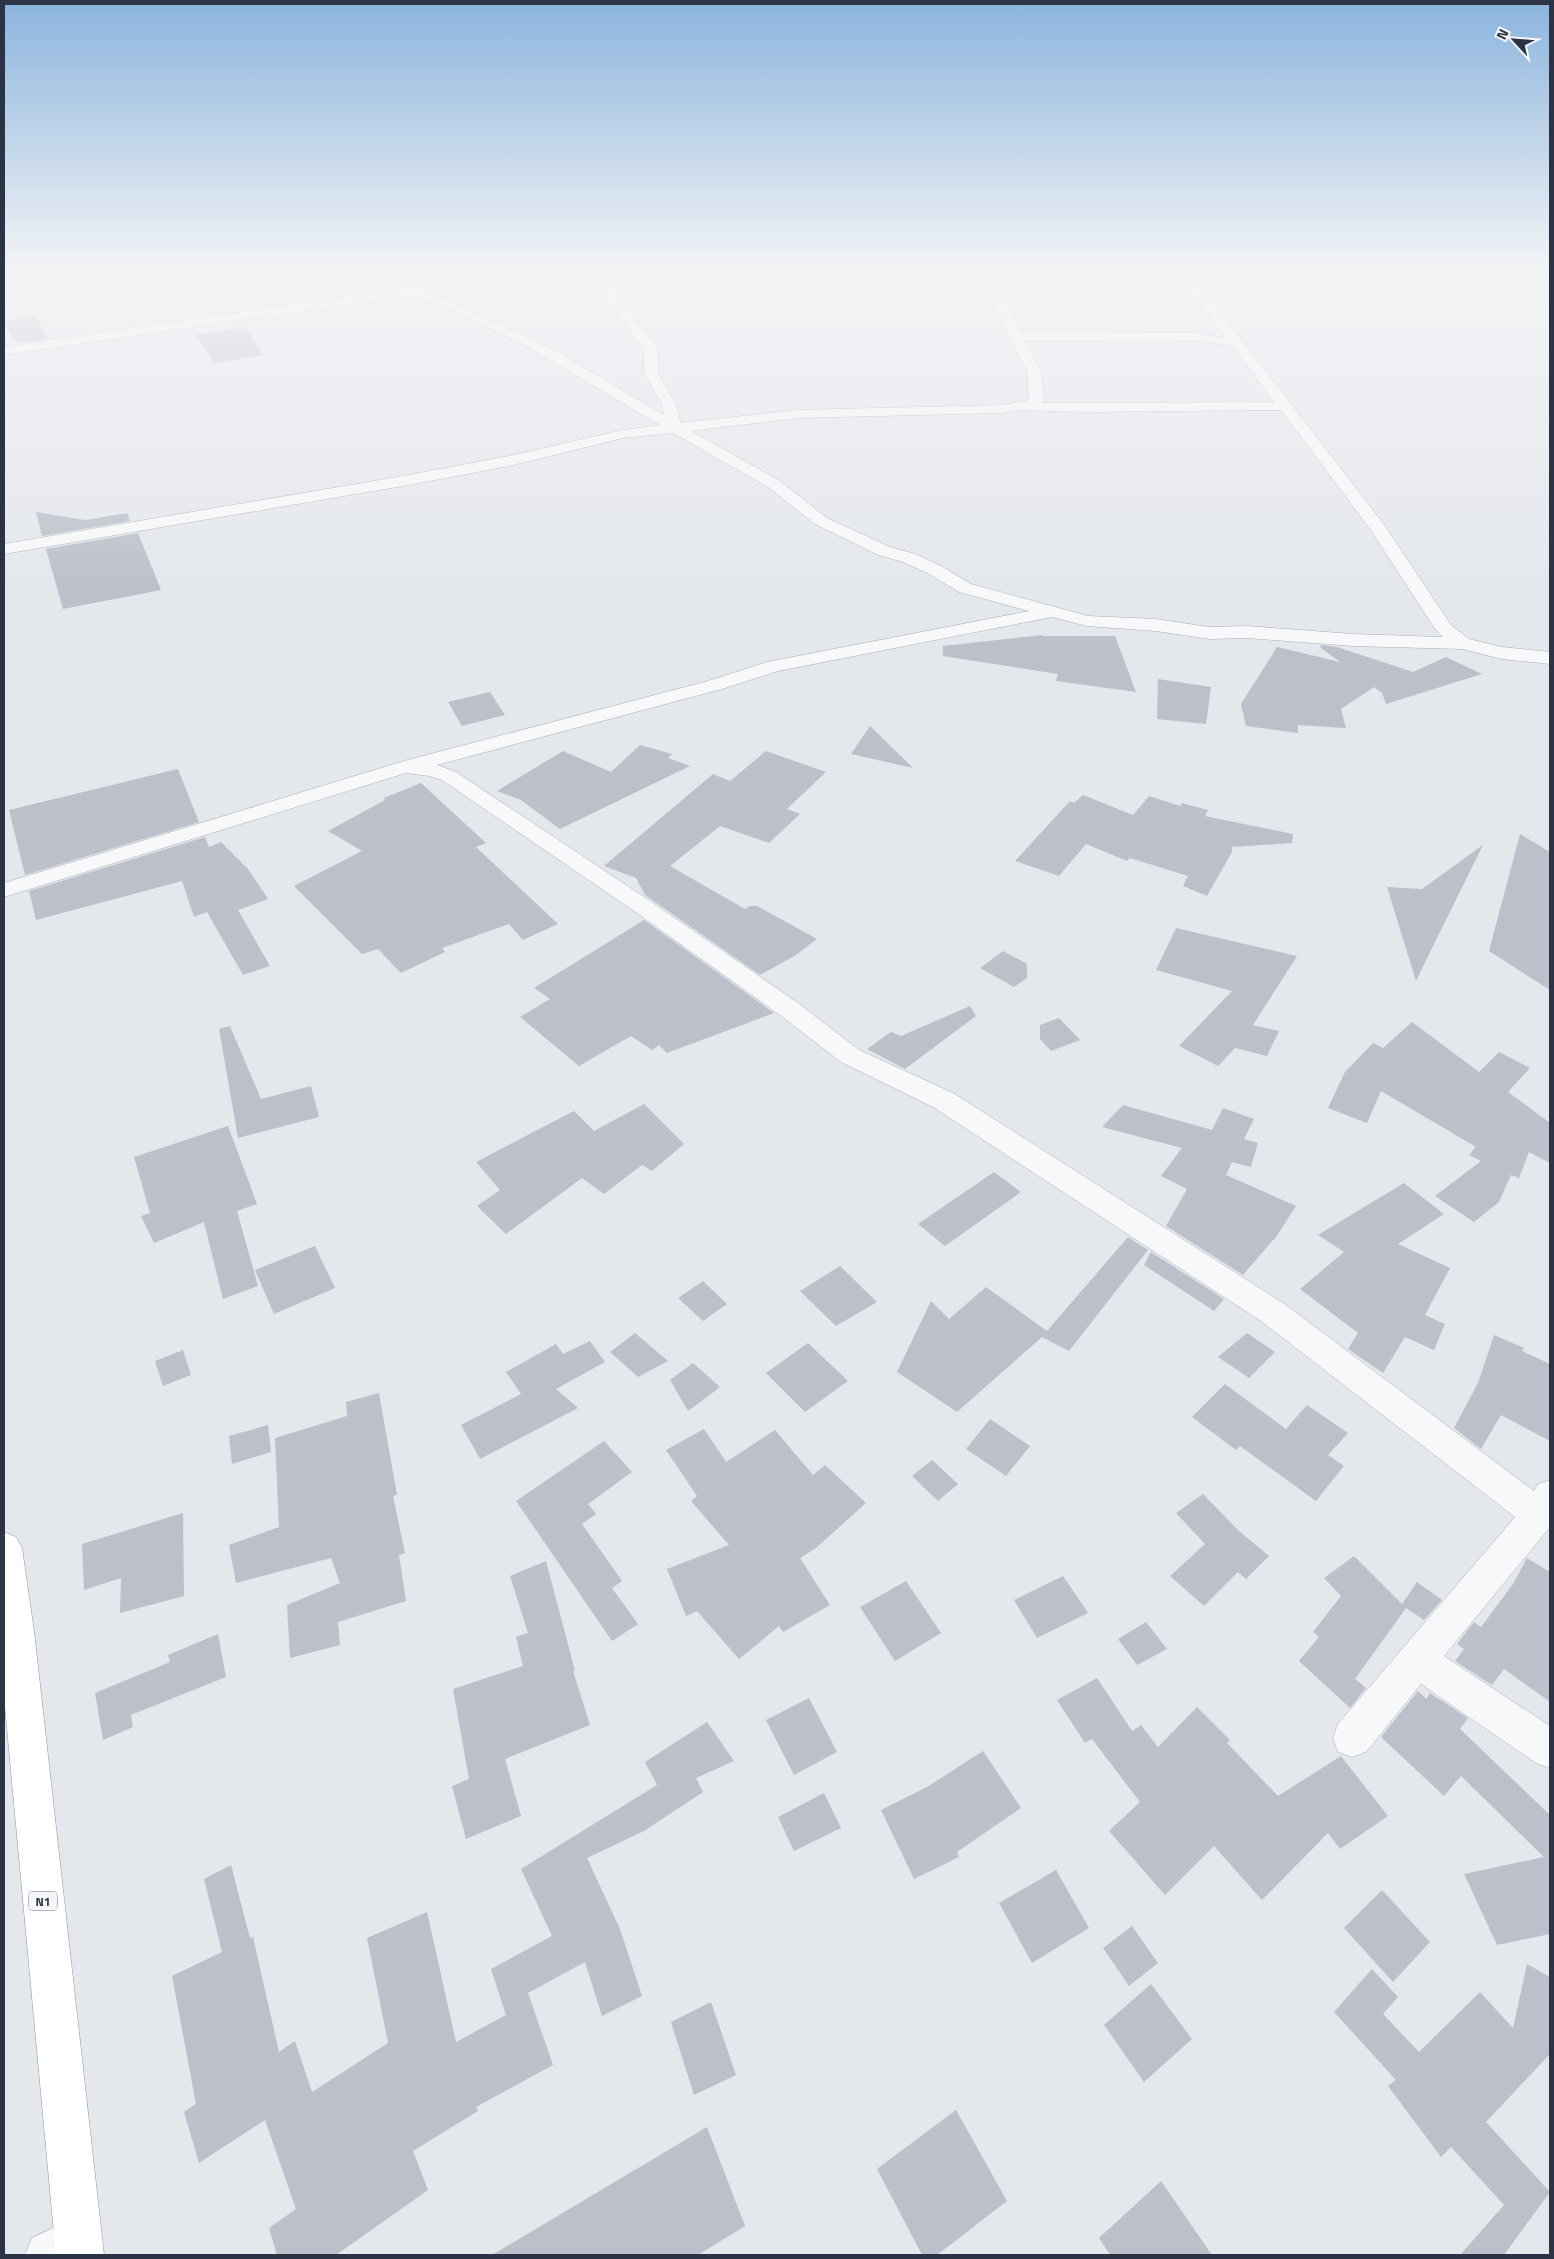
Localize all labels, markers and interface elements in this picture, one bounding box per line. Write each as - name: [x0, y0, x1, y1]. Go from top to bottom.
- north arrow: [1489, 15, 1539, 65]
- text: N: [1490, 25, 1513, 43]
- road number: N1: [29, 1892, 57, 1910]

